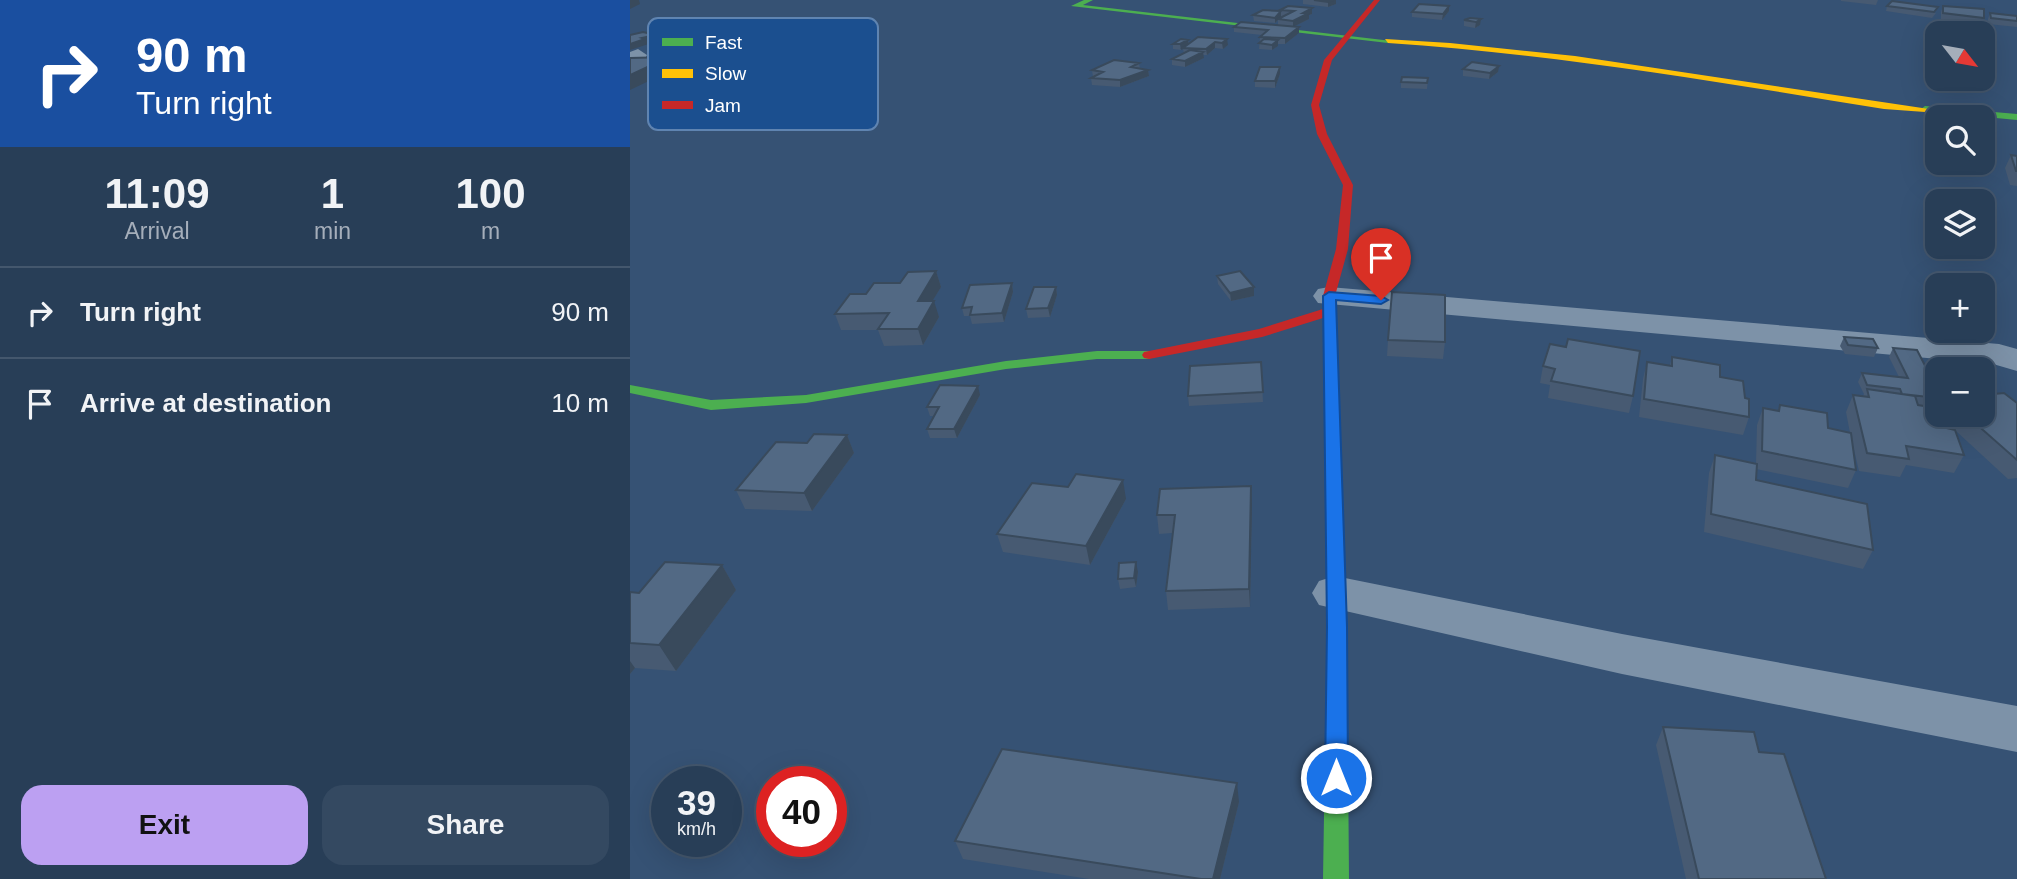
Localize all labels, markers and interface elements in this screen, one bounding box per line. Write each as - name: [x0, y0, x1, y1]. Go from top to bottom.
- legend: [648, 18, 878, 130]
- north arrow: [1925, 21, 1995, 91]
- map controls: [1925, 21, 1995, 427]
- icon: right: [21, 28, 112, 119]
- text: 90 m: [136, 28, 248, 82]
- text: Fast: [705, 32, 743, 53]
- text: Slow: [705, 63, 746, 84]
- text: Turn right: [136, 85, 272, 121]
- text: Jam: [705, 95, 741, 116]
- button: search: [1925, 105, 1995, 175]
- text: 11:09: [104, 170, 210, 217]
- text: 1: [321, 170, 344, 217]
- text: 100: [455, 170, 526, 217]
- button: layers: [1925, 189, 1995, 259]
- text: Arrival: [124, 218, 190, 244]
- text: min: [314, 218, 351, 244]
- text: m: [481, 218, 500, 244]
- pin: [1351, 228, 1411, 300]
- icon: arrive: [1362, 239, 1400, 277]
- button: +: [1925, 273, 1995, 343]
- icon: right: [21, 294, 59, 332]
- text: Turn right: [80, 297, 201, 327]
- text: 90 m: [551, 297, 609, 327]
- button: −: [1925, 357, 1995, 427]
- icon: arrive: [21, 385, 59, 423]
- text: Arrive at destination: [80, 388, 331, 418]
- text: 10 m: [551, 388, 609, 418]
- position arrow: [1299, 741, 1373, 815]
- speed limit sign: 40: [756, 766, 847, 857]
- text: 39: [677, 783, 716, 822]
- button: Exit: [21, 785, 308, 865]
- button: Share: [322, 785, 609, 865]
- text: km/h: [677, 819, 716, 839]

